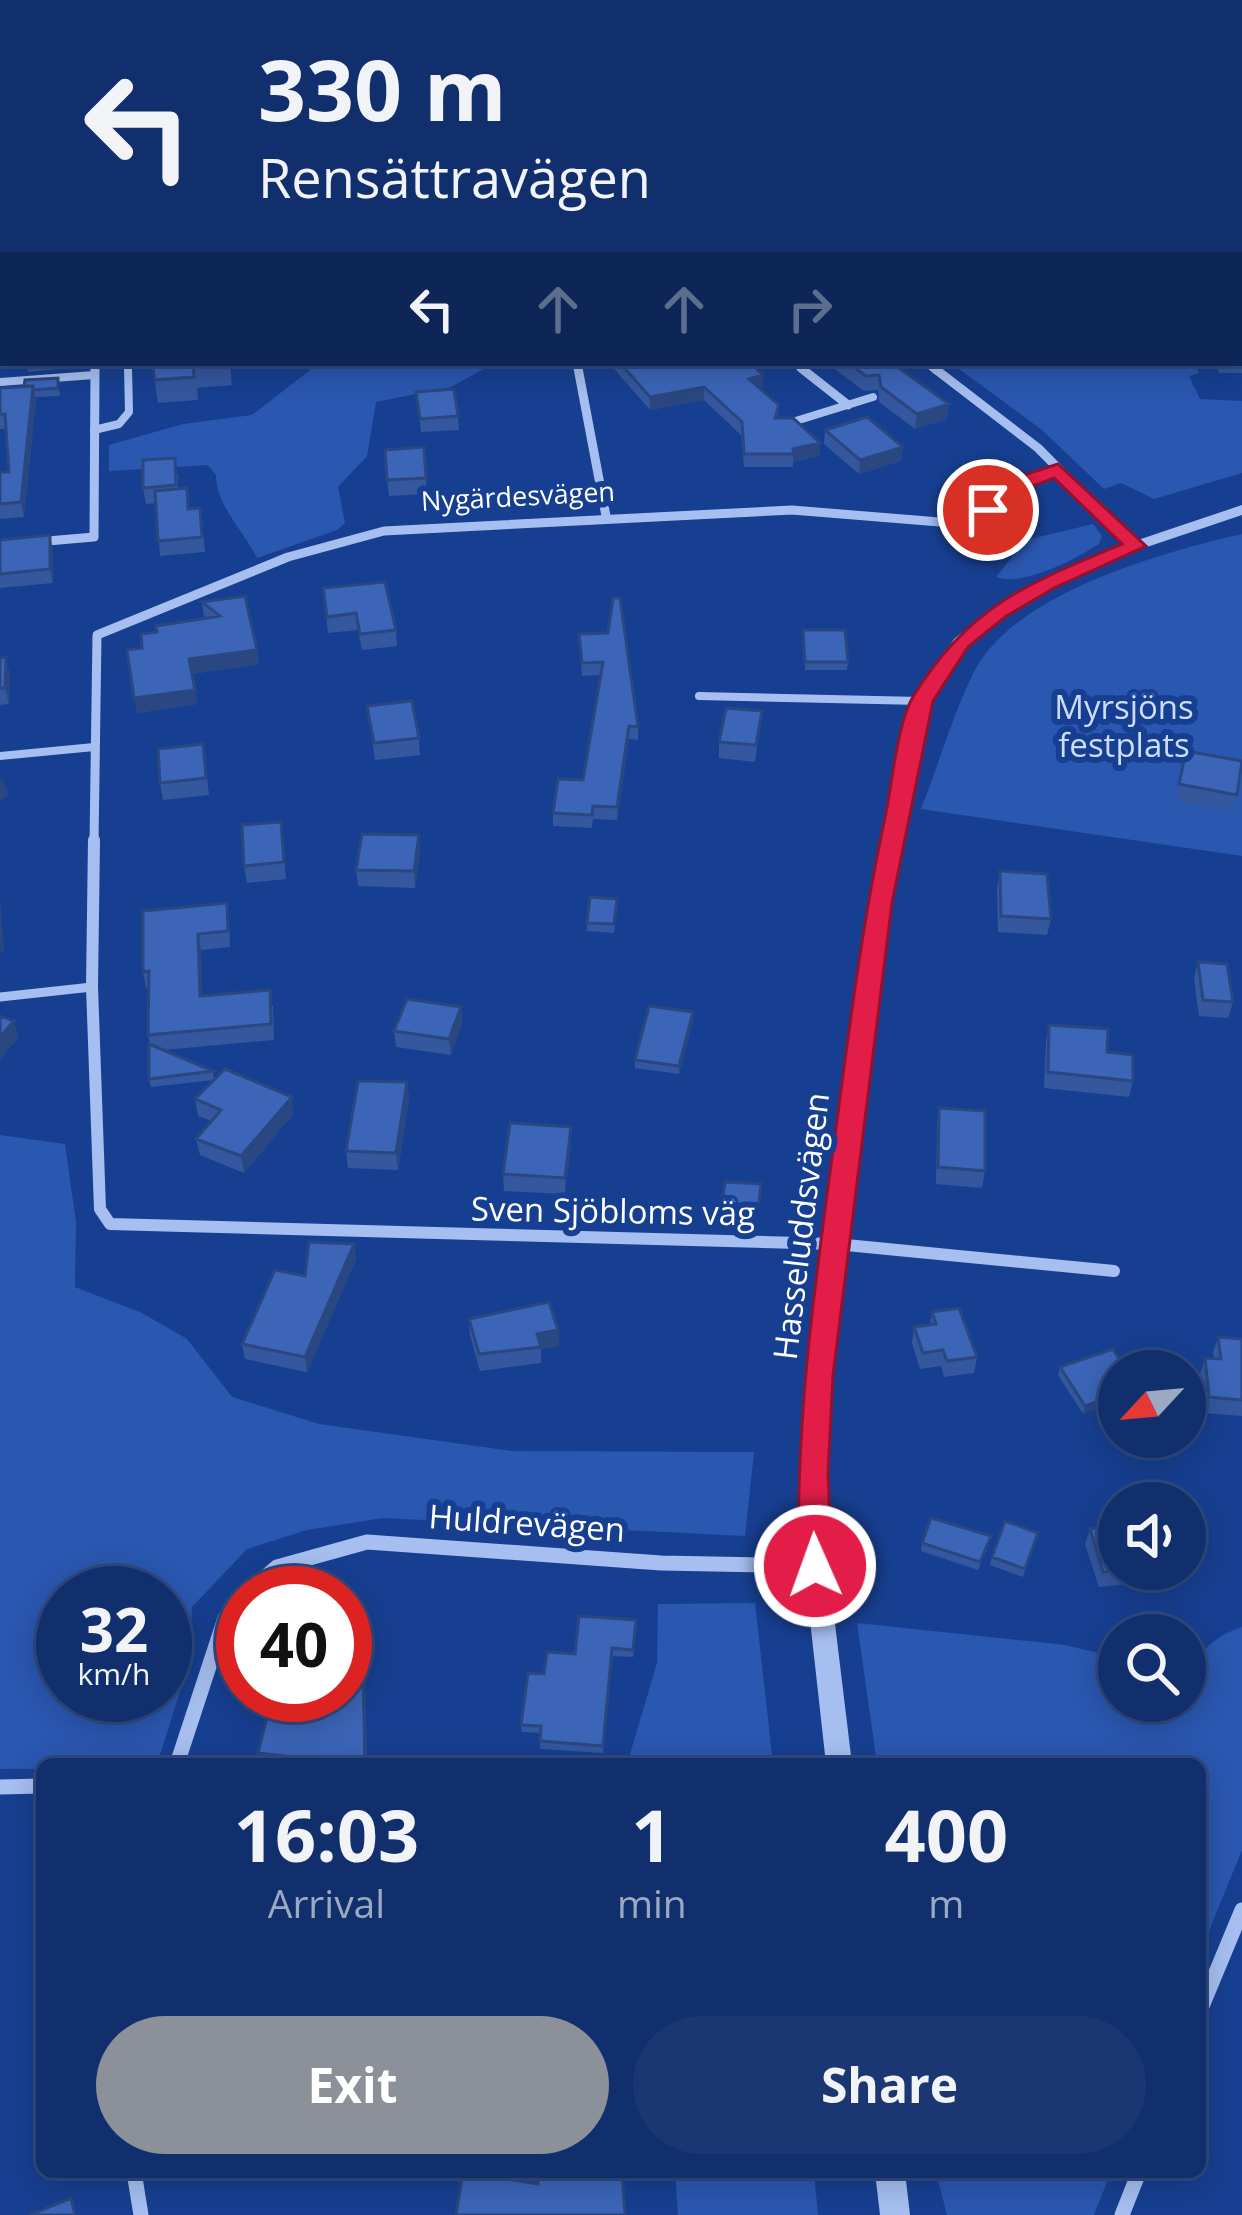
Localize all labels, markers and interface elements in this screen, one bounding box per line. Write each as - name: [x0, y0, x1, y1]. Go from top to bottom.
- text: 330 m: [258, 31, 506, 146]
- icon: left: [60, 48, 216, 204]
- text: Rensättravägen: [258, 140, 651, 214]
- icon: left: [399, 276, 465, 342]
- icon: ahead: [525, 276, 591, 342]
- icon: ahead: [651, 276, 717, 342]
- icon: right: [777, 276, 843, 342]
- pin: [937, 459, 1039, 561]
- street label: Nygärdesvägen: [420, 472, 616, 519]
- icon: arrive: [955, 477, 1021, 543]
- park label: Myrsjöns festplats: [1054, 684, 1194, 767]
- street label: Hasseluddsvägen: [762, 1090, 839, 1362]
- street label: Sven Sjöbloms väg: [471, 1186, 756, 1235]
- north arrow: [1098, 1350, 1206, 1458]
- map controls: [1098, 1350, 1206, 1722]
- button: sound: [1098, 1482, 1206, 1590]
- street label: Huldrevägen: [427, 1493, 627, 1552]
- position arrow: [752, 1503, 878, 1629]
- speed limit sign: 40: [216, 1566, 372, 1722]
- text: 32: [80, 1588, 148, 1670]
- button: search: [1098, 1614, 1206, 1722]
- text: km/h: [78, 1653, 150, 1694]
- text: 16:03: [234, 1785, 419, 1883]
- text: 1: [631, 1785, 672, 1883]
- text: 400: [885, 1785, 1008, 1883]
- text: Arrival: [268, 1876, 385, 1929]
- text: min: [617, 1876, 687, 1929]
- text: m: [928, 1876, 964, 1929]
- button: Exit: [96, 2016, 609, 2154]
- button: Share: [633, 2016, 1146, 2154]

